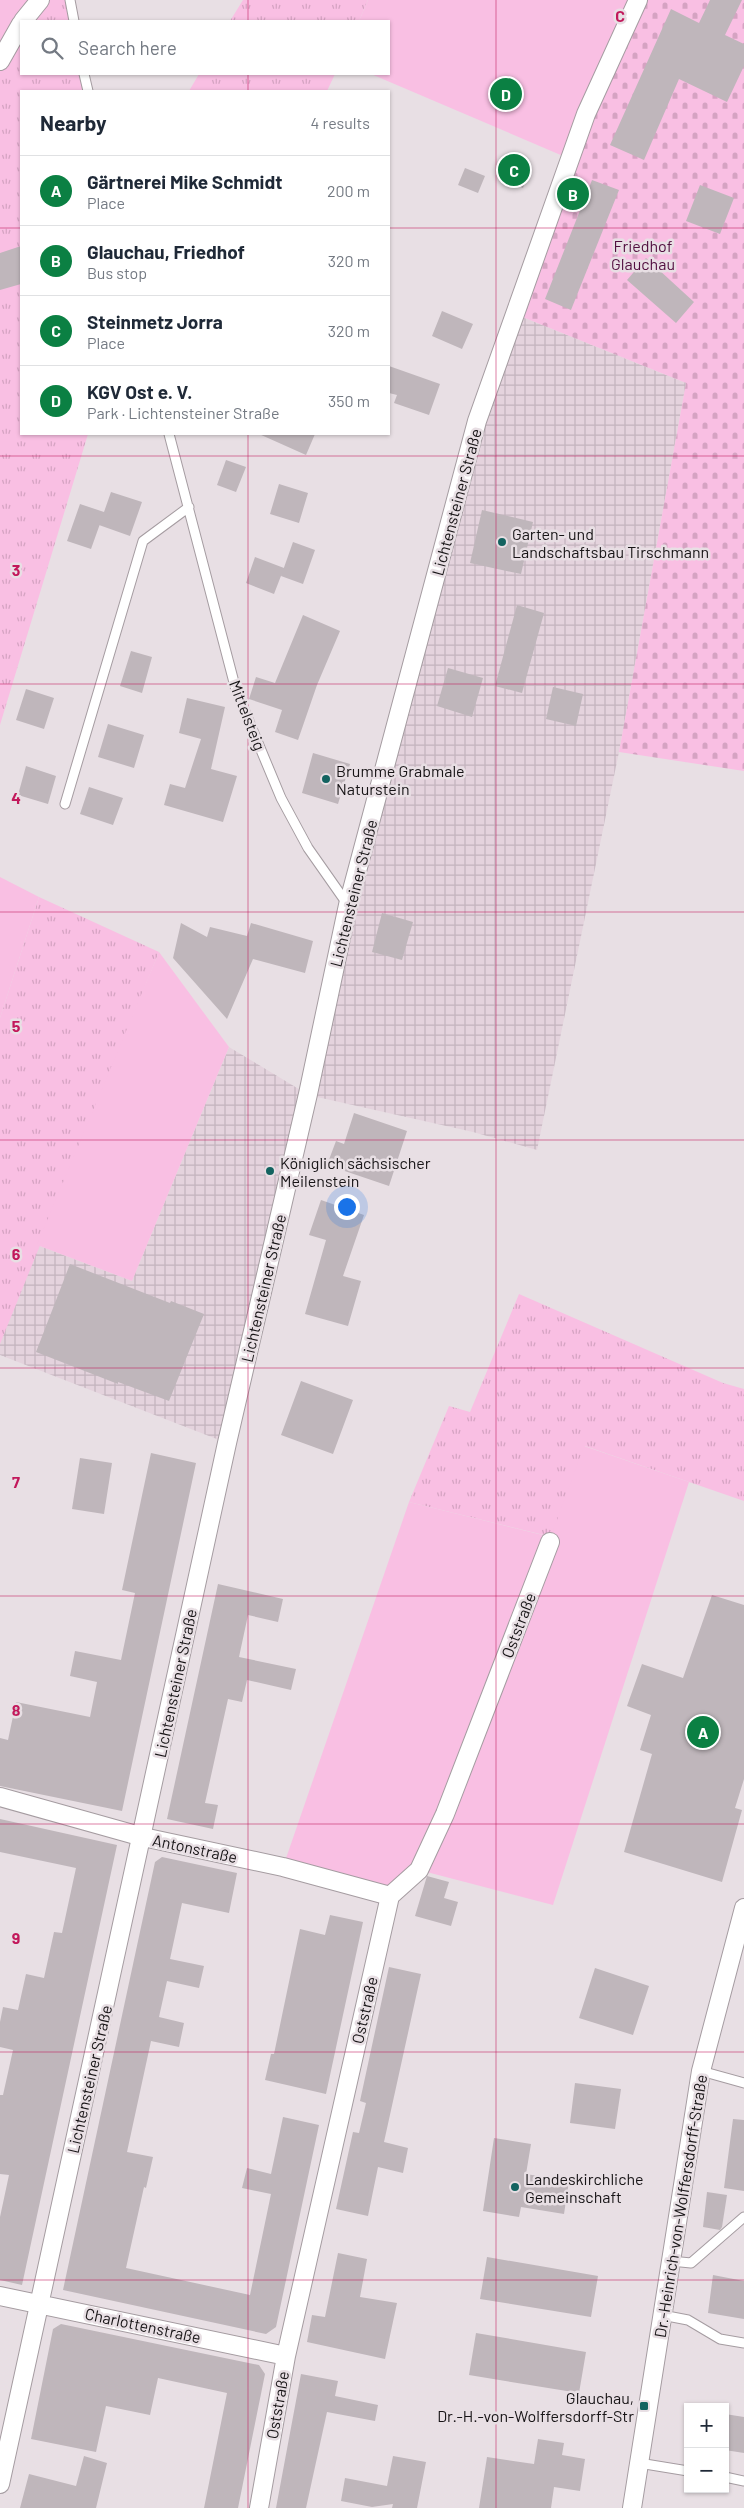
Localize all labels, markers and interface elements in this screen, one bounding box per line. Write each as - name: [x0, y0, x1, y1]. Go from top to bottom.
- text: C: [615, 6, 625, 25]
- search box: [20, 20, 390, 75]
- icon: search: [38, 34, 66, 62]
- text: Search here: [78, 36, 177, 59]
- pin: D: [490, 75, 522, 113]
- text: Nearby: [40, 110, 106, 135]
- text: 4 results: [310, 113, 370, 132]
- pin: C: [498, 151, 530, 189]
- text: Gärtnerei Mike Schmidt: [87, 170, 282, 193]
- pin: B: [557, 175, 589, 213]
- text: A: [51, 181, 61, 200]
- text: 200 m: [327, 181, 370, 200]
- text: Place: [87, 193, 125, 212]
- park label: Friedhof Glauchau: [611, 236, 675, 273]
- text: Glauchau, Friedhof: [87, 240, 245, 263]
- text: B: [51, 251, 61, 270]
- text: 320 m: [328, 251, 370, 270]
- text: Bus stop: [87, 263, 147, 282]
- text: Steinmetz Jorra: [87, 310, 223, 333]
- text: C: [51, 321, 61, 340]
- text: 320 m: [328, 321, 370, 340]
- text: Place: [87, 333, 125, 352]
- text: KGV Ost e. V.: [87, 380, 192, 403]
- text: D: [51, 391, 61, 410]
- text: 350 m: [328, 391, 370, 410]
- text: Park · Lichtensteiner Straße: [87, 403, 280, 422]
- street label: Lichtensteiner Straße: [427, 426, 485, 578]
- place label: Garten- und Landschaftsbau Tirschmann: [512, 524, 709, 561]
- marker: Garten- und Landschaftsbau Tirschmann: [496, 536, 508, 548]
- text: 3: [12, 560, 20, 579]
- street label: Mittelsteig: [226, 677, 270, 753]
- place label: Brumme Grabmale Naturstein: [336, 761, 465, 798]
- marker: Brumme Grabmale Naturstein: [320, 773, 332, 785]
- text: 4: [11, 788, 21, 807]
- street label: Lichtensteiner Straße: [325, 817, 381, 969]
- text: 5: [12, 1016, 21, 1035]
- place label: Königlich sächsischer Meilenstein: [280, 1153, 431, 1190]
- marker: Königlich sächsischer Meilenstein: [264, 1165, 276, 1177]
- your location: [334, 1194, 360, 1220]
- street label: Lichtensteiner Straße: [237, 1212, 289, 1364]
- text: 6: [12, 1244, 21, 1263]
- text: 7: [12, 1472, 20, 1491]
- street label: Oststraße: [497, 1590, 539, 1660]
- street label: Lichtensteiner Straße: [150, 1607, 200, 1759]
- text: 8: [12, 1700, 21, 1719]
- pin: A: [687, 1713, 719, 1751]
- street label: Antonstraße: [151, 1830, 239, 1866]
- text: 9: [12, 1928, 20, 1947]
- street label: Oststraße: [347, 1975, 381, 2045]
- street label: Lichtensteiner Straße: [63, 2003, 115, 2155]
- street label: Dr.-Heinrich-von-Wolffersdorff-Straße: [650, 2073, 710, 2339]
- place label: Landeskirchliche Gemeinschaft: [525, 2169, 644, 2206]
- marker: Landeskirchliche Gemeinschaft: [509, 2181, 521, 2193]
- street label: Charlottenstraße: [83, 2303, 203, 2347]
- street label: Oststraße: [262, 2370, 292, 2440]
- place label: Glauchau, Dr.-H.-von-Wolffersdorff-Str: [437, 2388, 634, 2425]
- marker: Glauchau, Dr.-H.-von-Wolffersdorff-Str: [638, 2400, 650, 2412]
- map controls: [684, 2403, 729, 2493]
- button: +: [684, 2403, 729, 2448]
- button: −: [684, 2448, 729, 2493]

